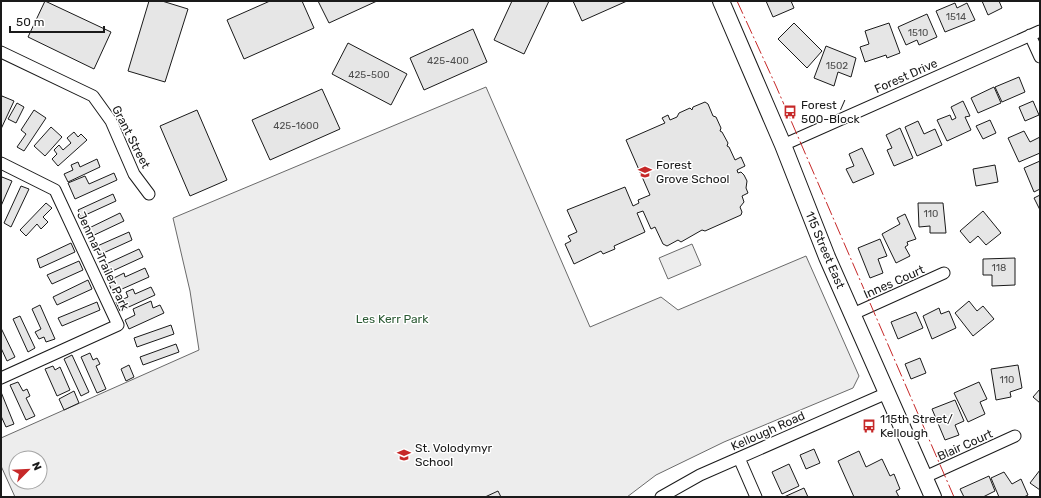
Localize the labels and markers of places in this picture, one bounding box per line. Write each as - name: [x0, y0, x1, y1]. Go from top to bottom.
- place label: Forest / 500-Block: [801, 98, 861, 126]
- bus stop icon: Forest / 500-Block: [782, 104, 798, 120]
- place label: Forest Grove School: [656, 158, 730, 186]
- school or university icon: Forest Grove School: [637, 164, 653, 180]
- place label: 115th Street/ Kellough: [880, 412, 953, 440]
- bus stop icon: 115th Street/ Kellough: [861, 418, 877, 434]
- place label: St. Volodymyr School: [415, 441, 493, 469]
- school or university icon: St. Volodymyr School: [396, 447, 412, 463]

